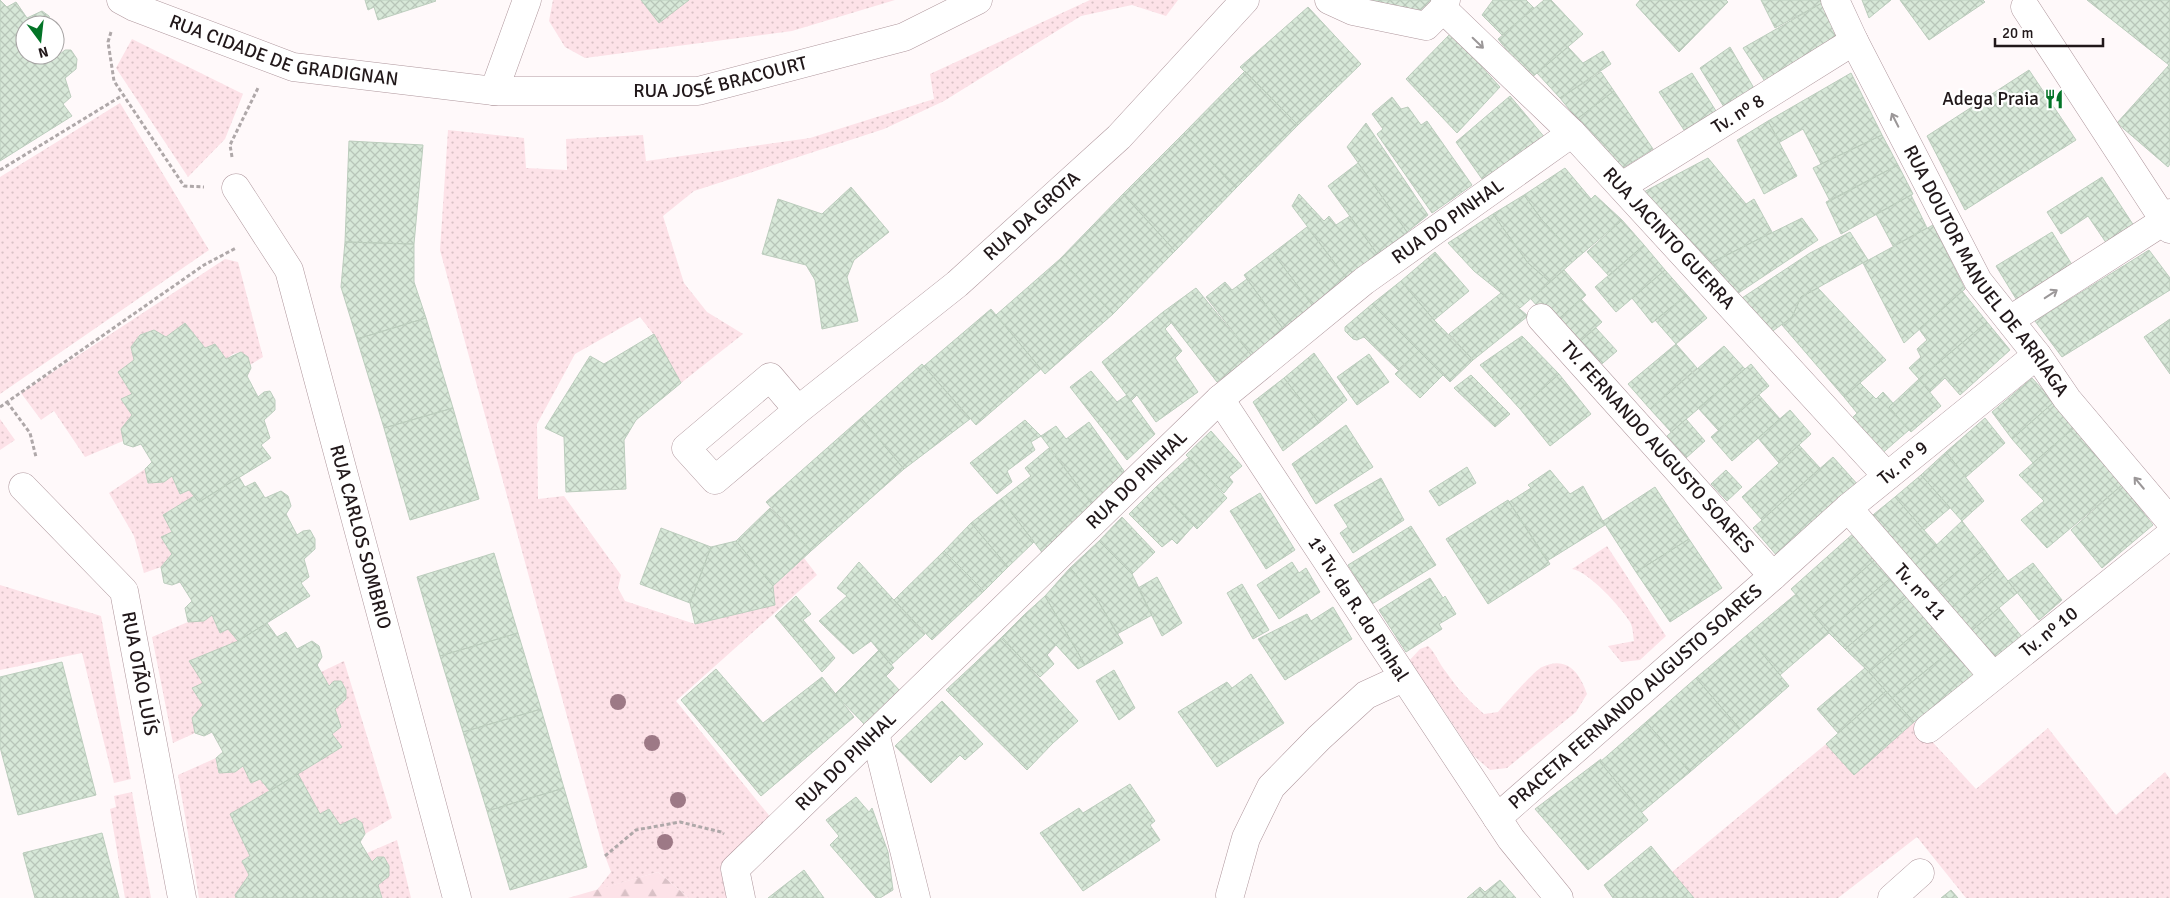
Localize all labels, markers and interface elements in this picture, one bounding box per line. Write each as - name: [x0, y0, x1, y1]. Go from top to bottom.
- street label: RUA CIDADE DE GRADIGNAN: [166, 9, 400, 91]
- north arrow: [15, 15, 65, 65]
- scale bar: [1995, 15, 2102, 47]
- text: 20 m: [2002, 24, 2033, 42]
- one-way arrow: [1471, 37, 1484, 49]
- text: N: [36, 43, 50, 62]
- street label: RUA JOSÉ BRACOURT: [633, 51, 810, 104]
- place label: Adega Praia: [1942, 87, 2039, 111]
- restaurant icon: Adega Praia: [2043, 88, 2065, 110]
- street label: Tv. nº 8: [1707, 89, 1769, 139]
- one-way arrow: [1890, 113, 1899, 128]
- street label: RUA DOUTOR MANUEL DE ARRIAGA: [1898, 141, 2074, 402]
- street label: RUA JACINTO GUERRA: [1598, 162, 1740, 315]
- street label: RUA DA GROTA: [979, 166, 1086, 266]
- street label: RUA DO PINHAL: [1387, 173, 1509, 269]
- one-way arrow: [2043, 289, 2057, 299]
- street label: TV. FERNANDO AUGUSTO SOARES: [1556, 336, 1759, 559]
- street label: RUA DO PINHAL: [1081, 425, 1193, 534]
- street label: Tv. nº 9: [1873, 436, 1933, 490]
- street label: RUA CARLOS SOMBRIO: [324, 442, 397, 632]
- one-way arrow: [2133, 477, 2144, 490]
- street label: 1ª Tv. da R. do Pinhal: [1302, 532, 1414, 686]
- street label: Tv. nº 11: [1889, 558, 1951, 626]
- street label: PRACETA FERNANDO AUGUSTO SOARES: [1503, 579, 1767, 814]
- street label: Tv. nº 10: [2015, 601, 2083, 663]
- street label: RUA OTÃO LUÍS: [116, 610, 163, 738]
- street label: RUA DO PINHAL: [790, 707, 902, 816]

